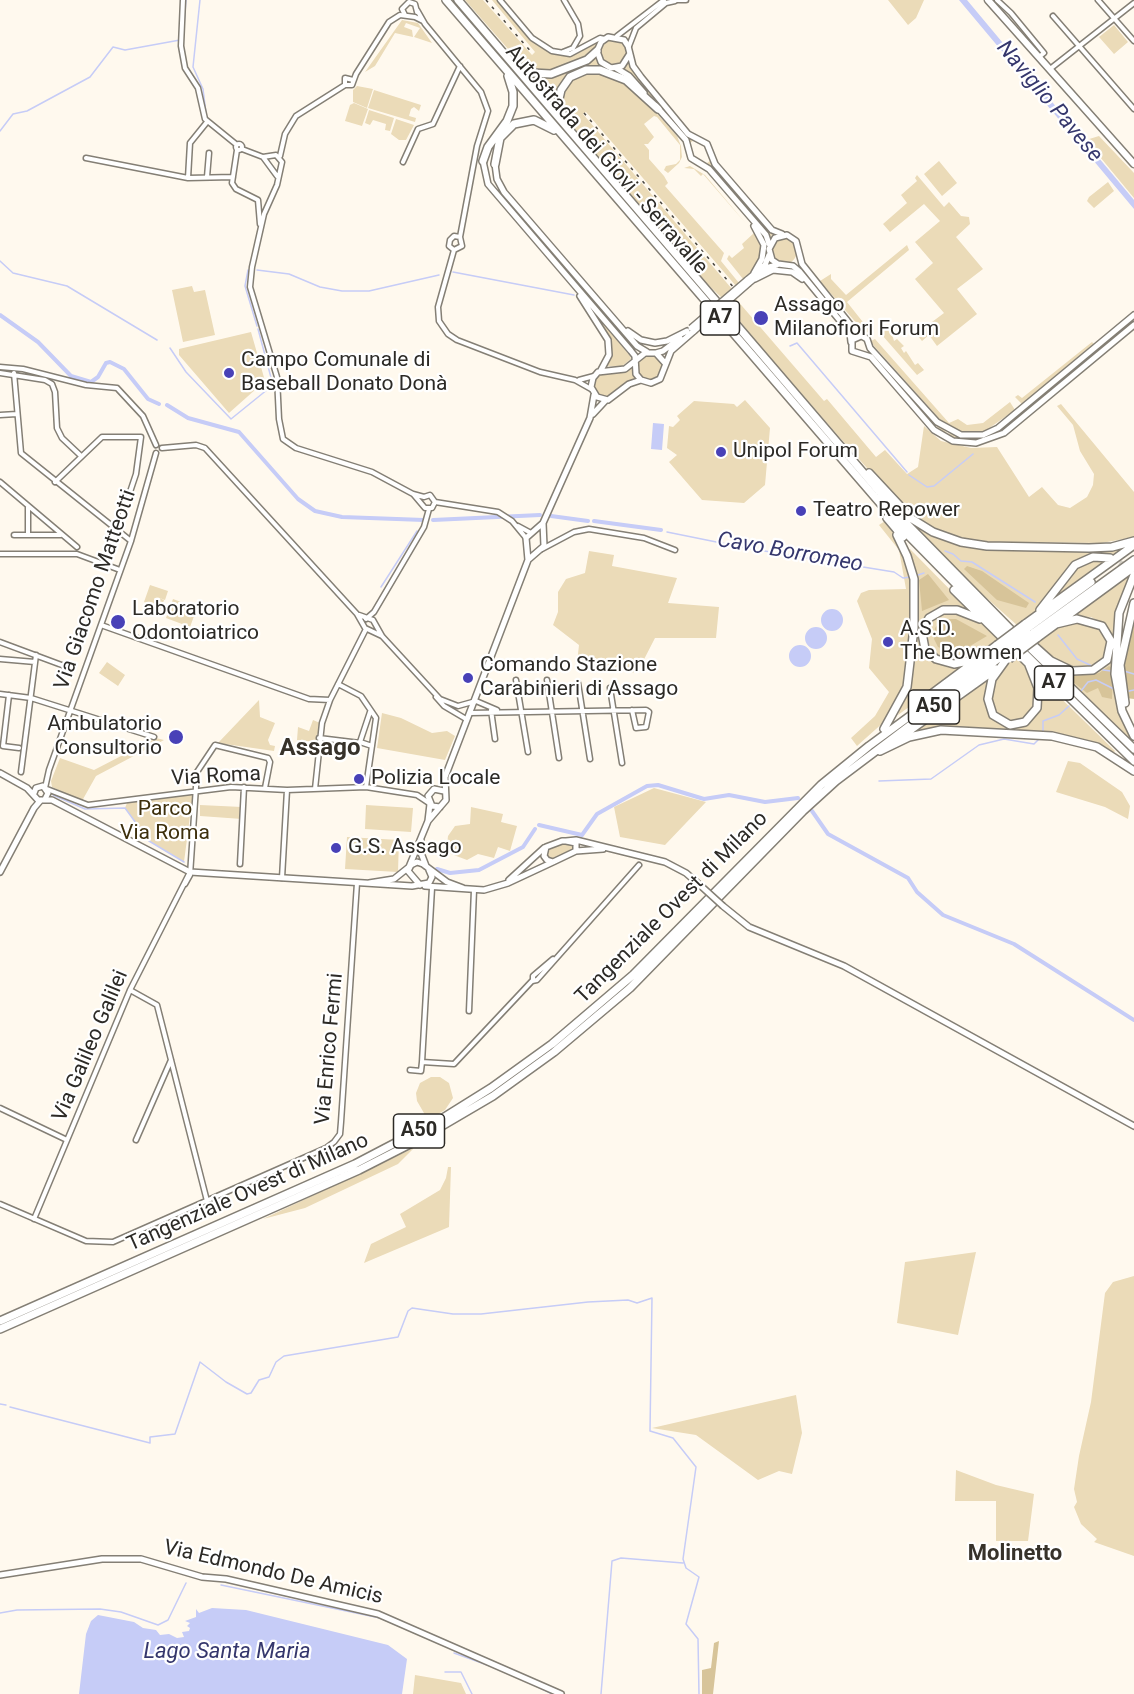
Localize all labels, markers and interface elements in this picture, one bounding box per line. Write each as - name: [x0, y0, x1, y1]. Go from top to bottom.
- water label: Naviglio Pavese: [990, 36, 1108, 168]
- street label: Autostrada dei Giovi - Serravalle: [500, 40, 712, 280]
- place label: Assago Milanofiori Forum: [774, 293, 939, 343]
- road number: A7: [700, 301, 740, 335]
- marker: Assago Milanofiori Forum: [752, 309, 770, 327]
- place label: Campo Comunale di Baseball Donato Donà: [241, 348, 448, 398]
- marker: Campo Comunale di Baseball Donato Donà: [222, 366, 236, 380]
- place label: Unipol Forum: [733, 439, 858, 465]
- marker: Unipol Forum: [714, 445, 728, 459]
- street label: Via Giacomo Matteotti: [50, 487, 142, 693]
- place label: Teatro Repower: [813, 498, 960, 524]
- marker: Teatro Repower: [794, 504, 808, 518]
- water label: Cavo Borromeo: [715, 527, 865, 579]
- place label: Laboratorio Odontoiatrico: [132, 597, 259, 647]
- marker: Laboratorio Odontoiatrico: [109, 613, 127, 631]
- place label: A.S.D. The Bowmen: [900, 617, 1022, 667]
- marker: A.S.D. The Bowmen: [881, 635, 895, 649]
- place label: Comando Stazione Carabinieri di Assago: [480, 653, 678, 703]
- road number: A7: [1034, 666, 1074, 700]
- marker: Comando Stazione Carabinieri di Assago: [461, 671, 475, 685]
- road number: A50: [908, 690, 960, 724]
- place label: Ambulatorio Consultorio: [47, 712, 162, 762]
- marker: Ambulatorio Consultorio: [167, 728, 185, 746]
- district label: Assago: [280, 735, 360, 763]
- street label: Via Roma: [170, 762, 262, 792]
- place label: Polizia Locale: [371, 766, 500, 792]
- marker: Polizia Locale: [352, 772, 366, 786]
- park label: Parco Via Roma: [120, 797, 210, 847]
- street label: Tangenziale Ovest di Milano: [571, 807, 773, 1009]
- place label: G.S. Assago: [348, 835, 462, 861]
- marker: G.S. Assago: [329, 841, 343, 855]
- street label: Via Galileo Galilei: [48, 967, 134, 1125]
- street label: Via Enrico Fermi: [311, 972, 349, 1126]
- road number: A50: [394, 1114, 444, 1148]
- street label: Tangenziale Ovest di Milano: [123, 1128, 373, 1258]
- street label: Via Edmondo De Amicis: [161, 1536, 385, 1610]
- district label: Molinetto: [968, 1541, 1062, 1567]
- water label: Lago Santa Maria: [143, 1639, 311, 1665]

